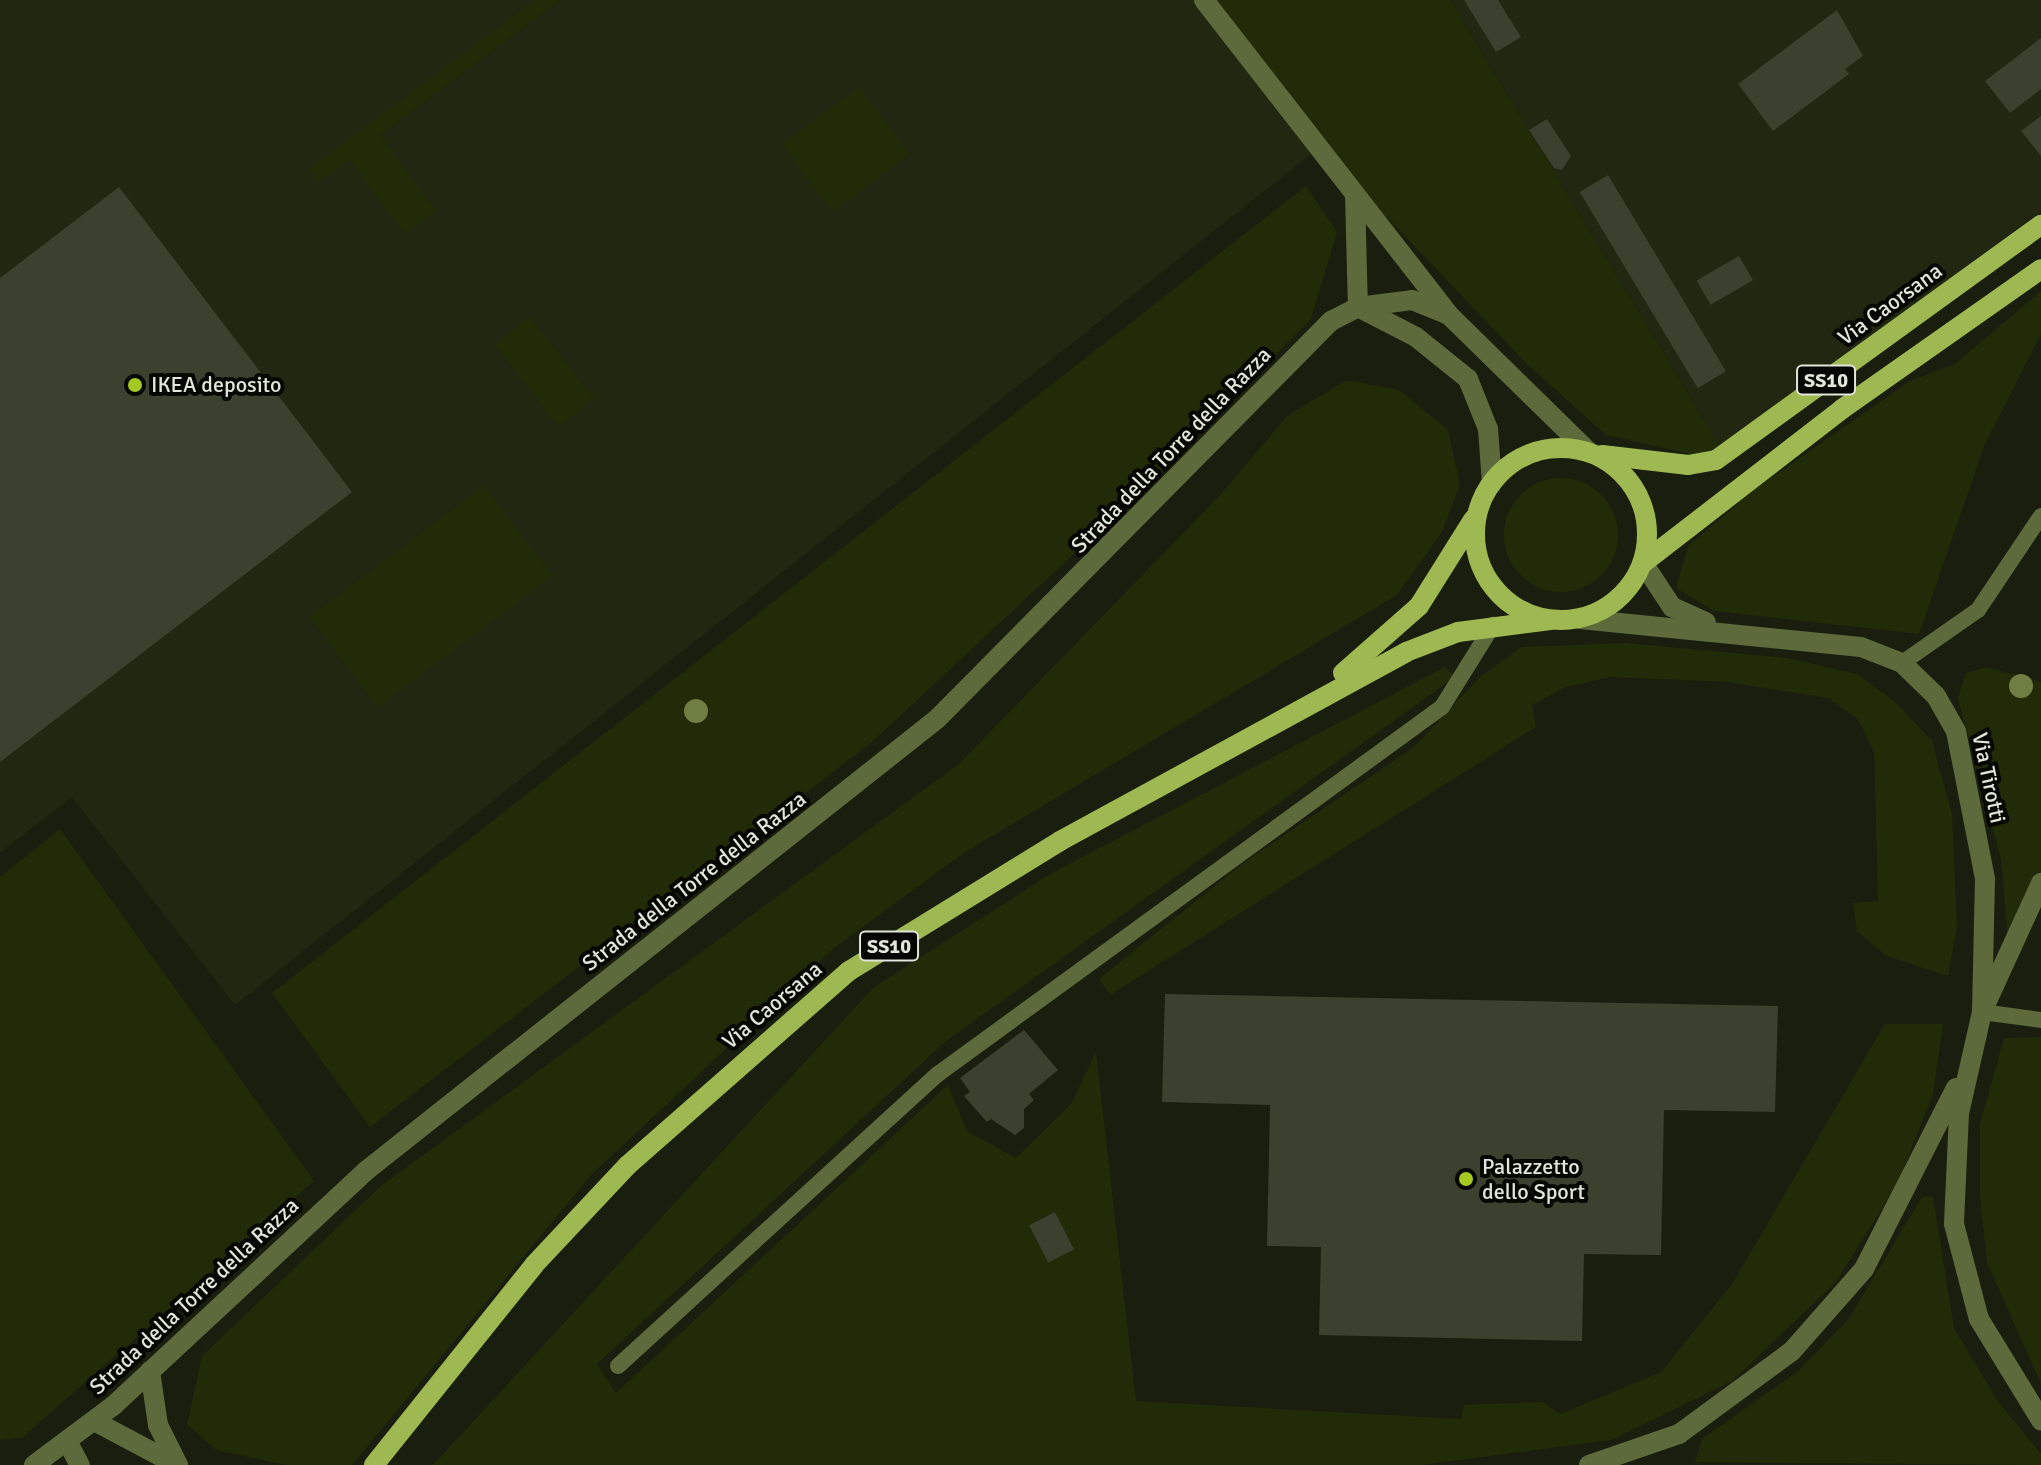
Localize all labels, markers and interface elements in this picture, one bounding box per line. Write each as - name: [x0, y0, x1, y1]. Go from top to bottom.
- street label: Via Caorsana: [1833, 257, 1947, 351]
- street label: Strada della Torre della Razza: [1066, 341, 1276, 559]
- road number: SS10: [1796, 364, 1856, 396]
- place label: IKEA deposito: [151, 372, 282, 398]
- marker: IKEA deposito: [126, 376, 144, 394]
- street label: Via Tirotti: [1967, 730, 2011, 826]
- street label: Strada della Torre della Razza: [577, 786, 811, 976]
- road number: SS10: [859, 930, 919, 962]
- street label: Via Caorsana: [717, 956, 827, 1054]
- place label: Palazzetto dello Sport: [1482, 1153, 1585, 1204]
- marker: Palazzetto dello Sport: [1457, 1170, 1475, 1188]
- street label: Strada della Torre della Razza: [84, 1192, 304, 1400]

